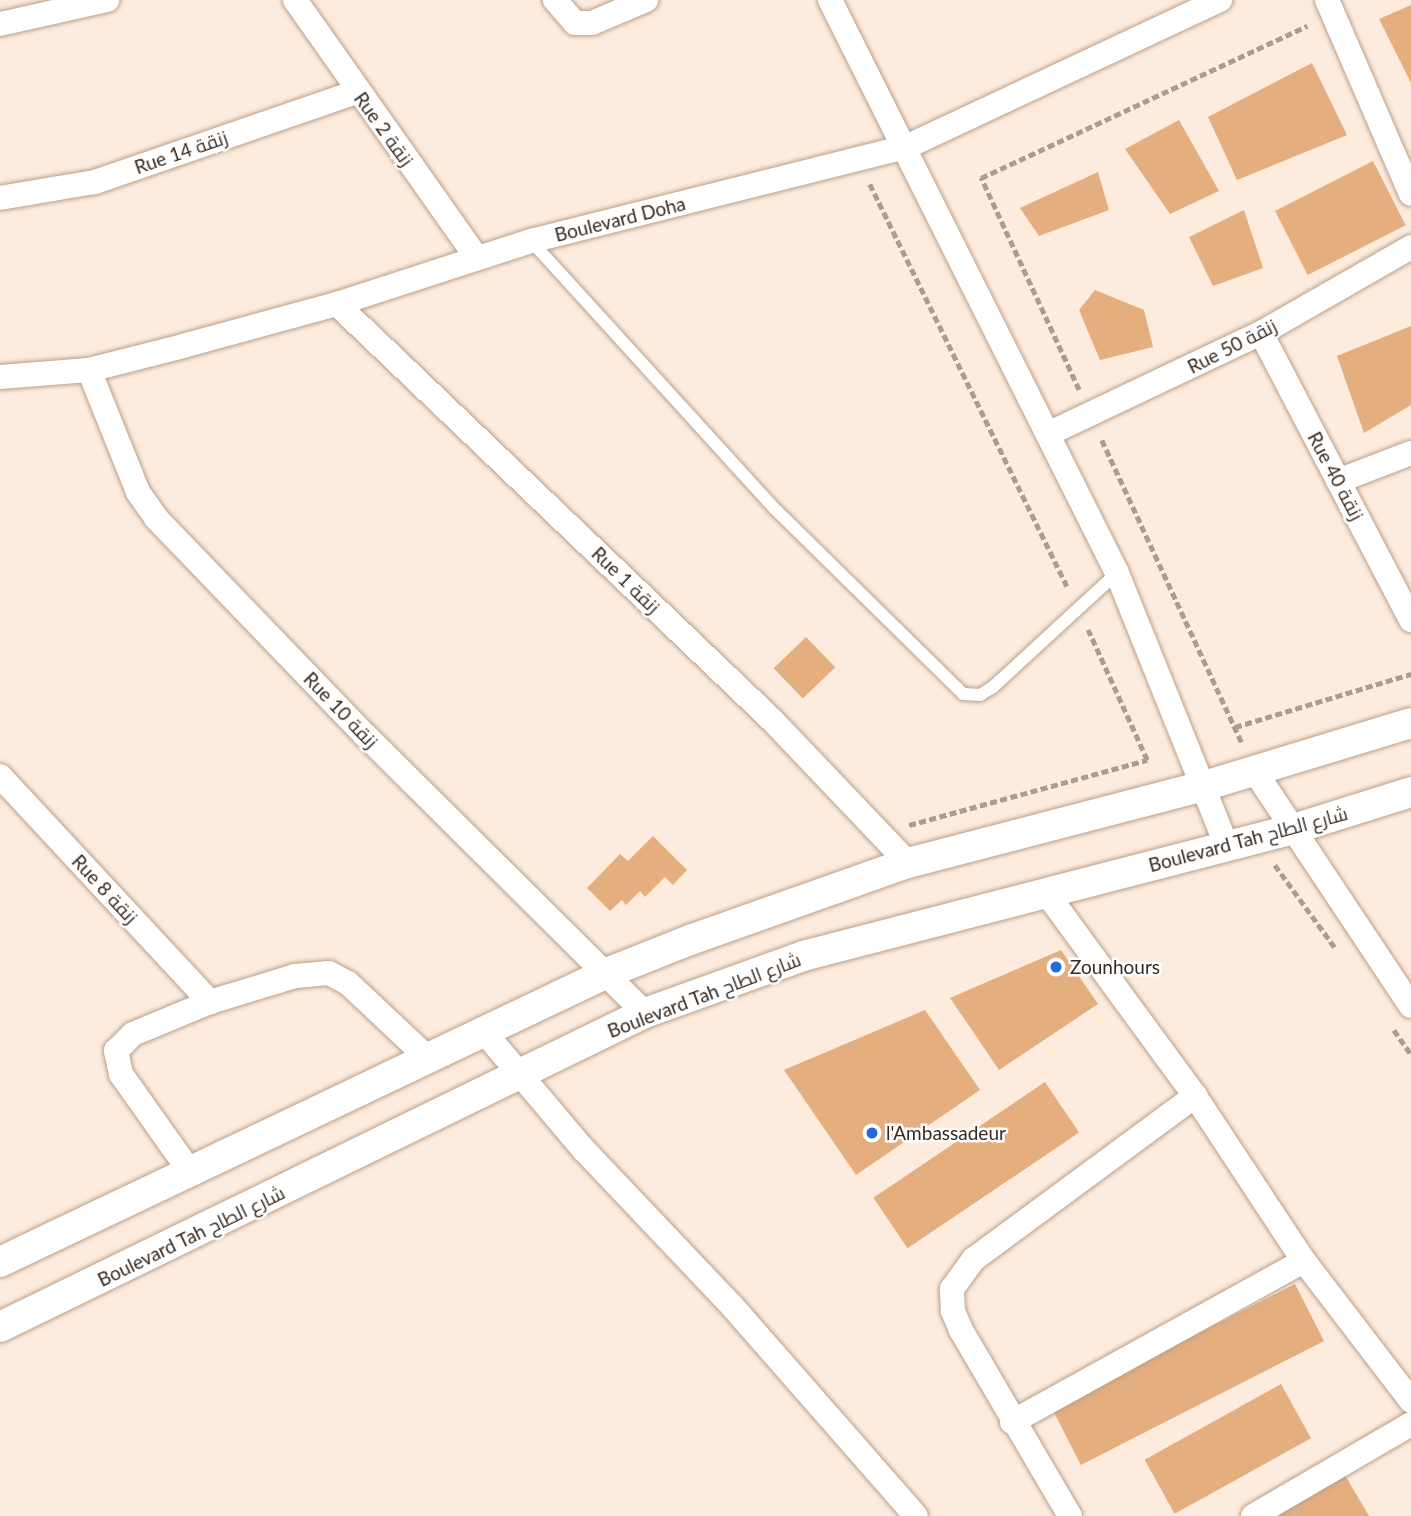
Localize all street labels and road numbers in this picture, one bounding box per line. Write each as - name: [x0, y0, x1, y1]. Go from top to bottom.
- street label: Rue 2 زنقة: [349, 87, 419, 171]
- street label: Rue 14 زنقة: [131, 125, 231, 179]
- street label: Boulevard Doha: [552, 192, 688, 246]
- street label: Rue 50 زنقة: [1184, 314, 1280, 378]
- street label: Rue 40 زنقة: [1303, 428, 1369, 524]
- street label: Rue 1 زنقة: [587, 542, 665, 618]
- street label: Rue 10 زنقة: [299, 667, 383, 753]
- street label: Boulevard Tah شارع الطاح: [1146, 801, 1350, 877]
- street label: Rue 8 زنقة: [67, 850, 143, 928]
- street label: Boulevard Tah شارع الطاح: [604, 947, 804, 1043]
- street label: Boulevard Tah شارع الطاح: [94, 1181, 288, 1291]

